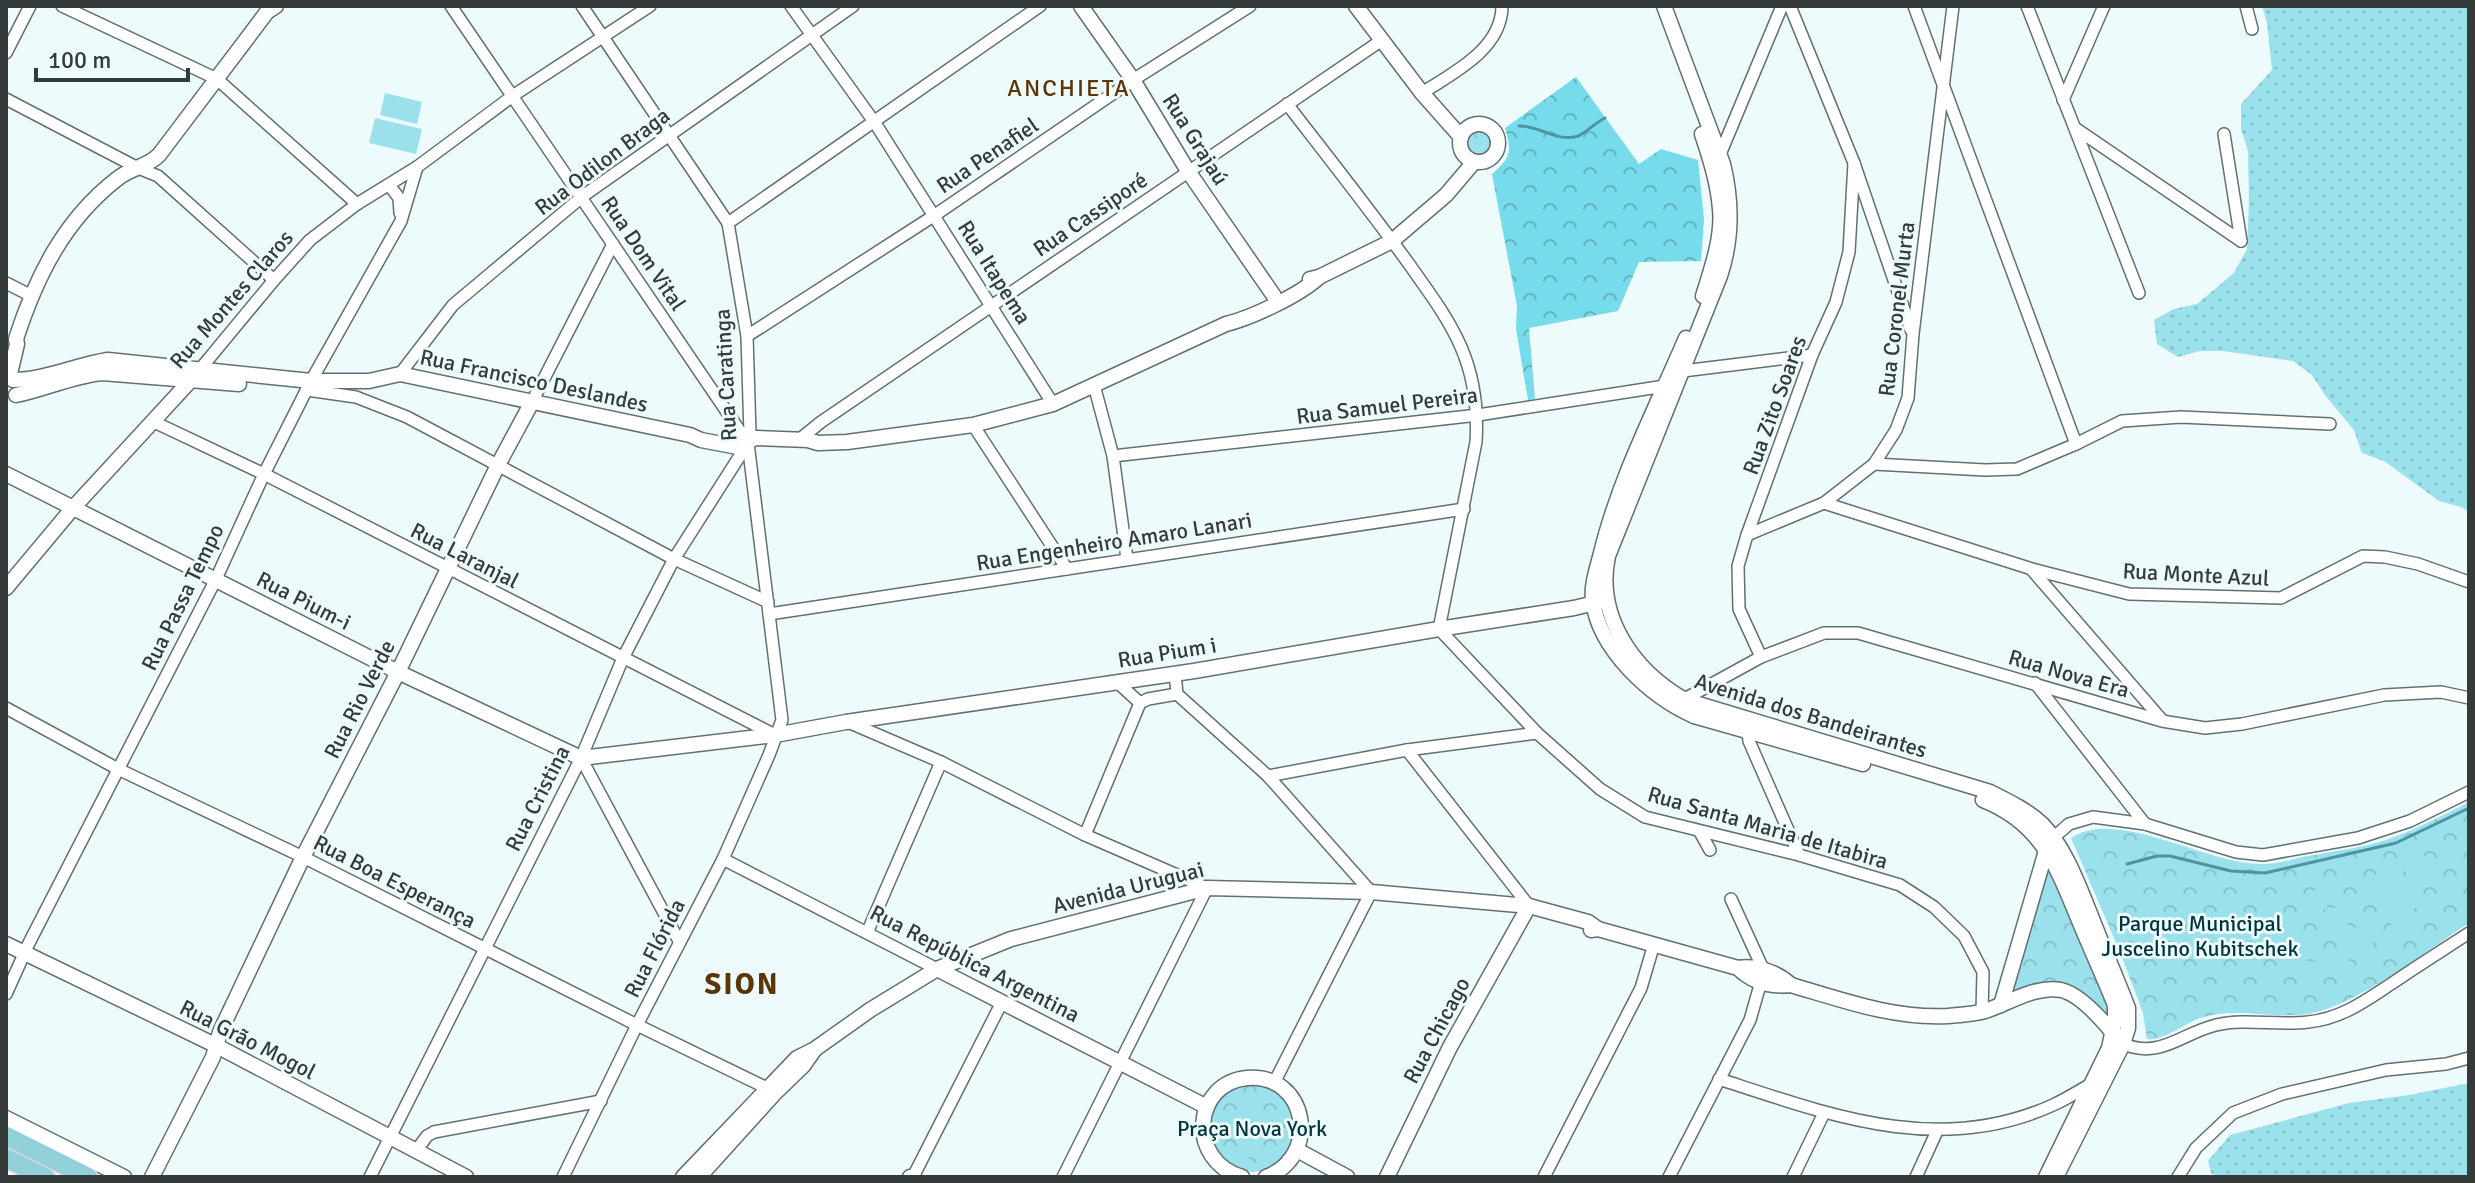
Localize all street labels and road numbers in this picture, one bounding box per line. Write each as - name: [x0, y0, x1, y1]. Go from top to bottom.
- street label: Rua Grajaú: [1157, 88, 1234, 190]
- street label: Rua Odilon Braga: [529, 102, 675, 221]
- street label: Rua Penafiel: [931, 111, 1043, 199]
- street label: Rua Cassiporé: [1028, 166, 1153, 263]
- street label: Rua Dom Vital: [595, 191, 692, 316]
- street label: Rua Itapema: [952, 215, 1037, 329]
- street label: Rua Coronel Murta: [1872, 220, 1921, 398]
- street label: Rua Montes Claros: [164, 225, 299, 374]
- street label: Rua Caratinga: [709, 308, 742, 442]
- street label: Rua Zito Soares: [1737, 332, 1812, 478]
- street label: Rua Francisco Deslandes: [417, 343, 650, 418]
- street label: Rua Samuel Pereira: [1295, 381, 1479, 430]
- street label: Rua Engenheiro Amaro Lanari: [974, 506, 1254, 577]
- street label: Rua Laranjal: [406, 517, 523, 594]
- street label: Rua Passa Tempo: [135, 519, 230, 675]
- street label: Rua Monte Azul: [2122, 557, 2270, 592]
- street label: Rua Pium-i: [252, 565, 356, 636]
- street label: Rua Pium i: [1116, 631, 1218, 674]
- street label: Rua Rio Verde: [318, 635, 401, 763]
- street label: Rua Nova Era: [2005, 643, 2132, 704]
- street label: Avenida dos Bandeirantes: [1692, 667, 1930, 764]
- street label: Rua Cristina: [499, 741, 576, 856]
- street label: Rua Santa Maria de Itabira: [1645, 780, 1891, 875]
- street label: Rua Boa Esperança: [309, 829, 481, 934]
- street label: Avenida Uruguai: [1050, 856, 1207, 919]
- street label: Rua Flórida: [618, 894, 691, 1002]
- street label: Rua República Argentina: [865, 899, 1084, 1028]
- street label: Rua Chicago: [1397, 972, 1476, 1088]
- street label: Rua Grão Mogol: [175, 994, 320, 1085]

